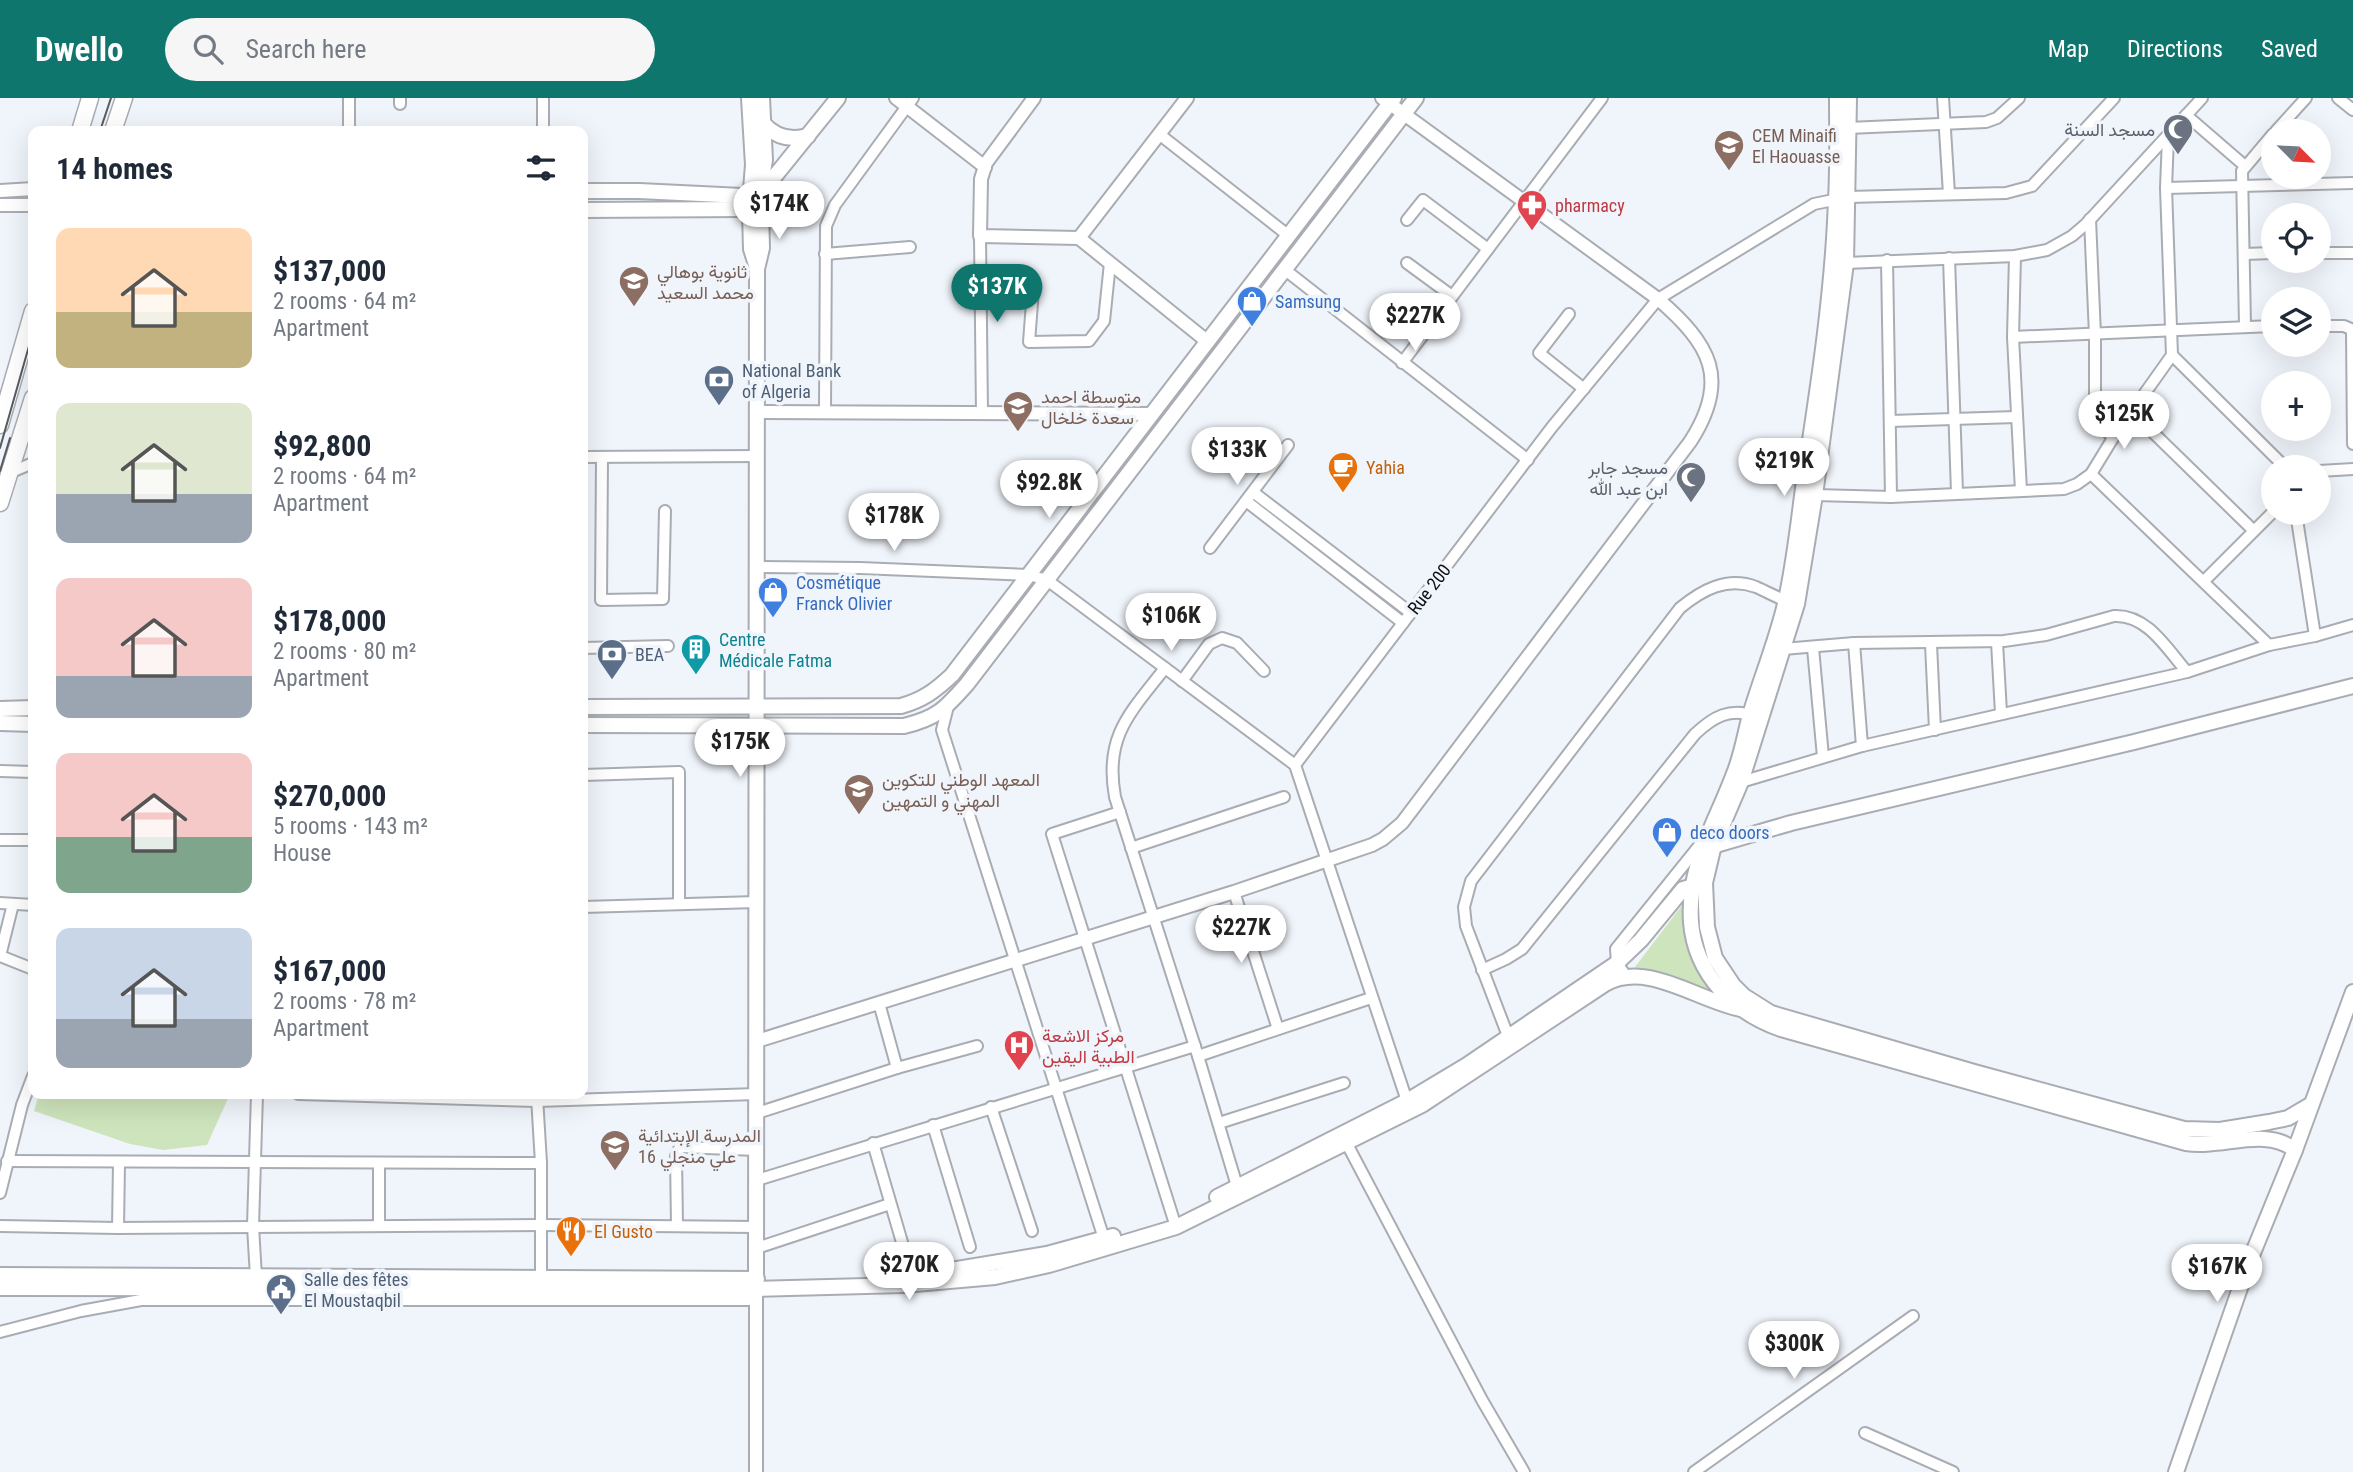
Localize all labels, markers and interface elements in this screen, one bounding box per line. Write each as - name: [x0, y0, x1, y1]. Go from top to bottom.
- search box: [165, 18, 655, 81]
- text: Dwello: [35, 30, 123, 69]
- icon: search: [189, 30, 227, 68]
- text: Search here: [245, 34, 366, 64]
- text: Map: [2048, 35, 2089, 63]
- text: Directions: [2127, 35, 2223, 63]
- text: Saved: [2261, 35, 2318, 63]
- mosque icon: مسجد السنة: [2161, 112, 2195, 156]
- place label: مسجد السنة: [2064, 119, 2155, 140]
- north arrow: [2261, 119, 2331, 189]
- map controls: [2261, 119, 2331, 525]
- place label: CEM Minaifi El Haouasse: [1752, 125, 1840, 167]
- school or university icon: CEM Minaifi El Haouasse: [1712, 128, 1746, 172]
- icon: filters: [522, 149, 560, 187]
- text: 14 homes: [56, 151, 173, 186]
- pin: $174K: [730, 181, 828, 241]
- pharmacy icon: pharmacy: [1515, 188, 1549, 232]
- text: $174K: [749, 190, 809, 217]
- place label: pharmacy: [1555, 195, 1625, 216]
- button: locate: [2261, 203, 2331, 273]
- text: $137,000: [273, 253, 386, 288]
- icon: home: [112, 256, 196, 340]
- place label: ثانوية بوهالي محمد السعيد: [657, 261, 754, 303]
- school or university icon: ثانوية بوهالي محمد السعيد: [617, 264, 651, 308]
- pin: $137K: [948, 264, 1046, 324]
- text: $137K: [967, 273, 1027, 300]
- shop icon: Samsung: [1235, 284, 1269, 328]
- button: layers: [2261, 287, 2331, 357]
- text: 2 rooms · 64 m²: [273, 288, 416, 315]
- place label: Samsung: [1275, 291, 1341, 312]
- pin: $227K: [1366, 294, 1464, 353]
- text: $227K: [1385, 302, 1445, 329]
- text: Apartment: [273, 315, 369, 342]
- place label: National Bank of Algeria: [742, 360, 841, 402]
- bank icon: National Bank of Algeria: [702, 363, 736, 407]
- button: +: [2261, 371, 2331, 441]
- place label: متوسطة احمد سعدة خلخال: [1041, 386, 1141, 429]
- school or university icon: متوسطة احمد سعدة خلخال: [1001, 389, 1035, 433]
- pin: $125K: [2075, 392, 2173, 451]
- text: $125K: [2094, 400, 2154, 427]
- text: $92,800: [273, 428, 371, 463]
- pin: $133K: [1188, 428, 1286, 487]
- icon: home: [112, 431, 196, 515]
- text: $133K: [1207, 436, 1267, 463]
- pin: $219K: [1735, 438, 1833, 498]
- text: $219K: [1754, 447, 1814, 474]
- cafe icon: Yahia: [1326, 450, 1360, 494]
- button: −: [2261, 455, 2331, 525]
- place label: Yahia: [1366, 457, 1405, 478]
- place label: مسجد جابر ابن عبد الله: [1587, 457, 1668, 500]
- pin: $92.8K: [992, 460, 1106, 520]
- mosque icon: مسجد جابر ابن عبد الله: [1674, 460, 1708, 504]
- text: 2 rooms · 64 m²: [273, 463, 416, 490]
- text: $92.8K: [1016, 469, 1082, 496]
- text: Apartment: [273, 490, 369, 517]
- pin: $178K: [845, 494, 943, 553]
- text: $178K: [864, 502, 924, 529]
- street label: Rue 200: [1403, 560, 1455, 618]
- place label: Cosmétique Franck Olivier: [796, 572, 893, 614]
- shop icon: Cosmétique Franck Olivier: [756, 575, 790, 619]
- pin: $106K: [1122, 594, 1220, 653]
- text: $106K: [1141, 602, 1201, 629]
- text: $178,000: [273, 603, 386, 638]
- icon: home: [112, 606, 196, 690]
- place label: Centre Médicale Fatma: [719, 629, 832, 671]
- building icon: Centre Médicale Fatma: [679, 632, 713, 676]
- bank icon: BEA: [595, 637, 629, 681]
- text: 2 rooms · 80 m²: [273, 638, 416, 665]
- place label: BEA: [635, 644, 665, 665]
- text: Apartment: [273, 665, 369, 692]
- pin: $175K: [691, 720, 789, 779]
- text: $175K: [710, 728, 770, 755]
- place label: المعهد الوطني للتكوين المهني و التمهين: [882, 769, 1040, 816]
- school or university icon: المعهد الوطني للتكوين المهني و التمهين: [842, 772, 876, 816]
- text: $270,000: [273, 778, 386, 813]
- icon: home: [112, 781, 196, 865]
- text: 5 rooms · 143 m²: [273, 813, 428, 840]
- shop icon: deco doors: [1650, 815, 1684, 859]
- place label: deco doors: [1690, 822, 1770, 843]
- text: House: [273, 840, 331, 867]
- pin: $227K: [1192, 906, 1290, 965]
- text: $227K: [1211, 914, 1271, 941]
- text: $167,000: [273, 953, 386, 988]
- icon: home: [112, 956, 196, 1040]
- text: 2 rooms · 78 m²: [273, 988, 416, 1015]
- text: Apartment: [273, 1015, 369, 1042]
- place label: مركز الاشعة الطبية اليقين: [1042, 1025, 1135, 1068]
- hospital icon: مركز الاشعة الطبية اليقين: [1002, 1028, 1036, 1072]
- place label: المدرسة الإبتدائية علي منجلي 16: [638, 1125, 761, 1172]
- school or university icon: المدرسة الإبتدائية علي منجلي 16: [598, 1128, 632, 1172]
- restaurant icon: El Gusto: [554, 1214, 588, 1258]
- place label: El Gusto: [594, 1221, 653, 1242]
- pin: $270K: [860, 1242, 958, 1302]
- pin: $167K: [2168, 1244, 2266, 1304]
- text: $270K: [879, 1251, 939, 1278]
- text: $167K: [2187, 1253, 2247, 1280]
- place label: Salle des fêtes El Moustaqbil: [304, 1269, 408, 1311]
- public building icon: Salle des fêtes El Moustaqbil: [264, 1272, 298, 1316]
- pin: $300K: [1745, 1322, 1843, 1381]
- text: $300K: [1764, 1330, 1824, 1357]

